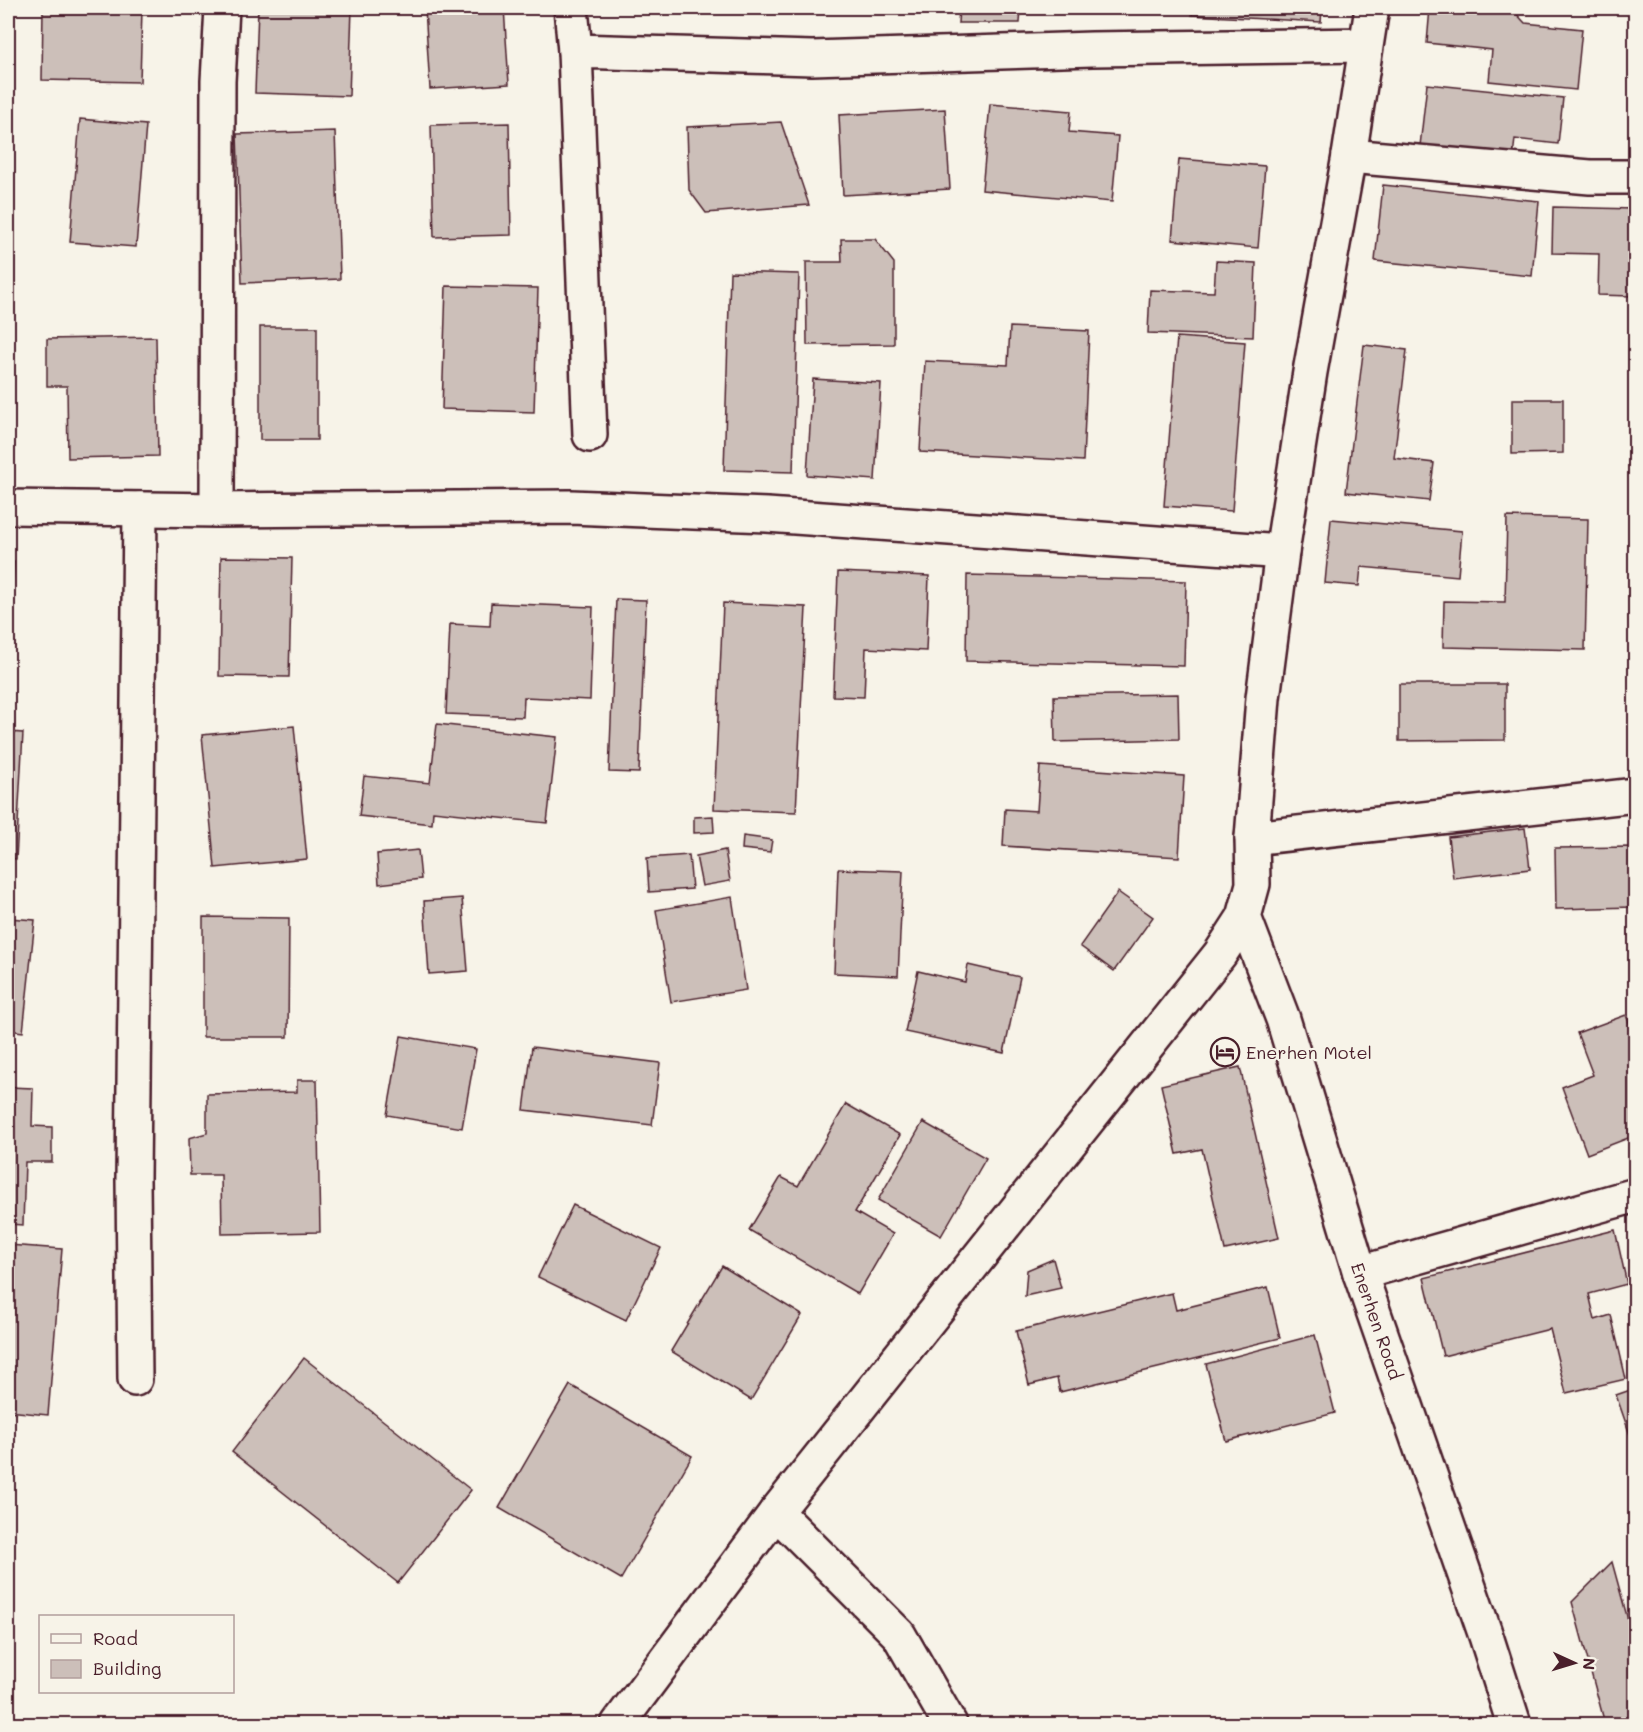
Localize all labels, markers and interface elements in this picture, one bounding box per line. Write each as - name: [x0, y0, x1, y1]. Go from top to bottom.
- hotel icon: Enerhen Motel: [1209, 1036, 1241, 1068]
- place label: Enerhen Motel: [1246, 1040, 1372, 1064]
- street label: Enerhen Road: [1346, 1259, 1408, 1383]
- legend: [39, 1615, 234, 1693]
- text: Road: [93, 1626, 138, 1650]
- north arrow: [1544, 1633, 1604, 1693]
- text: Building: [93, 1656, 161, 1680]
- text: N: [1579, 1657, 1600, 1671]

